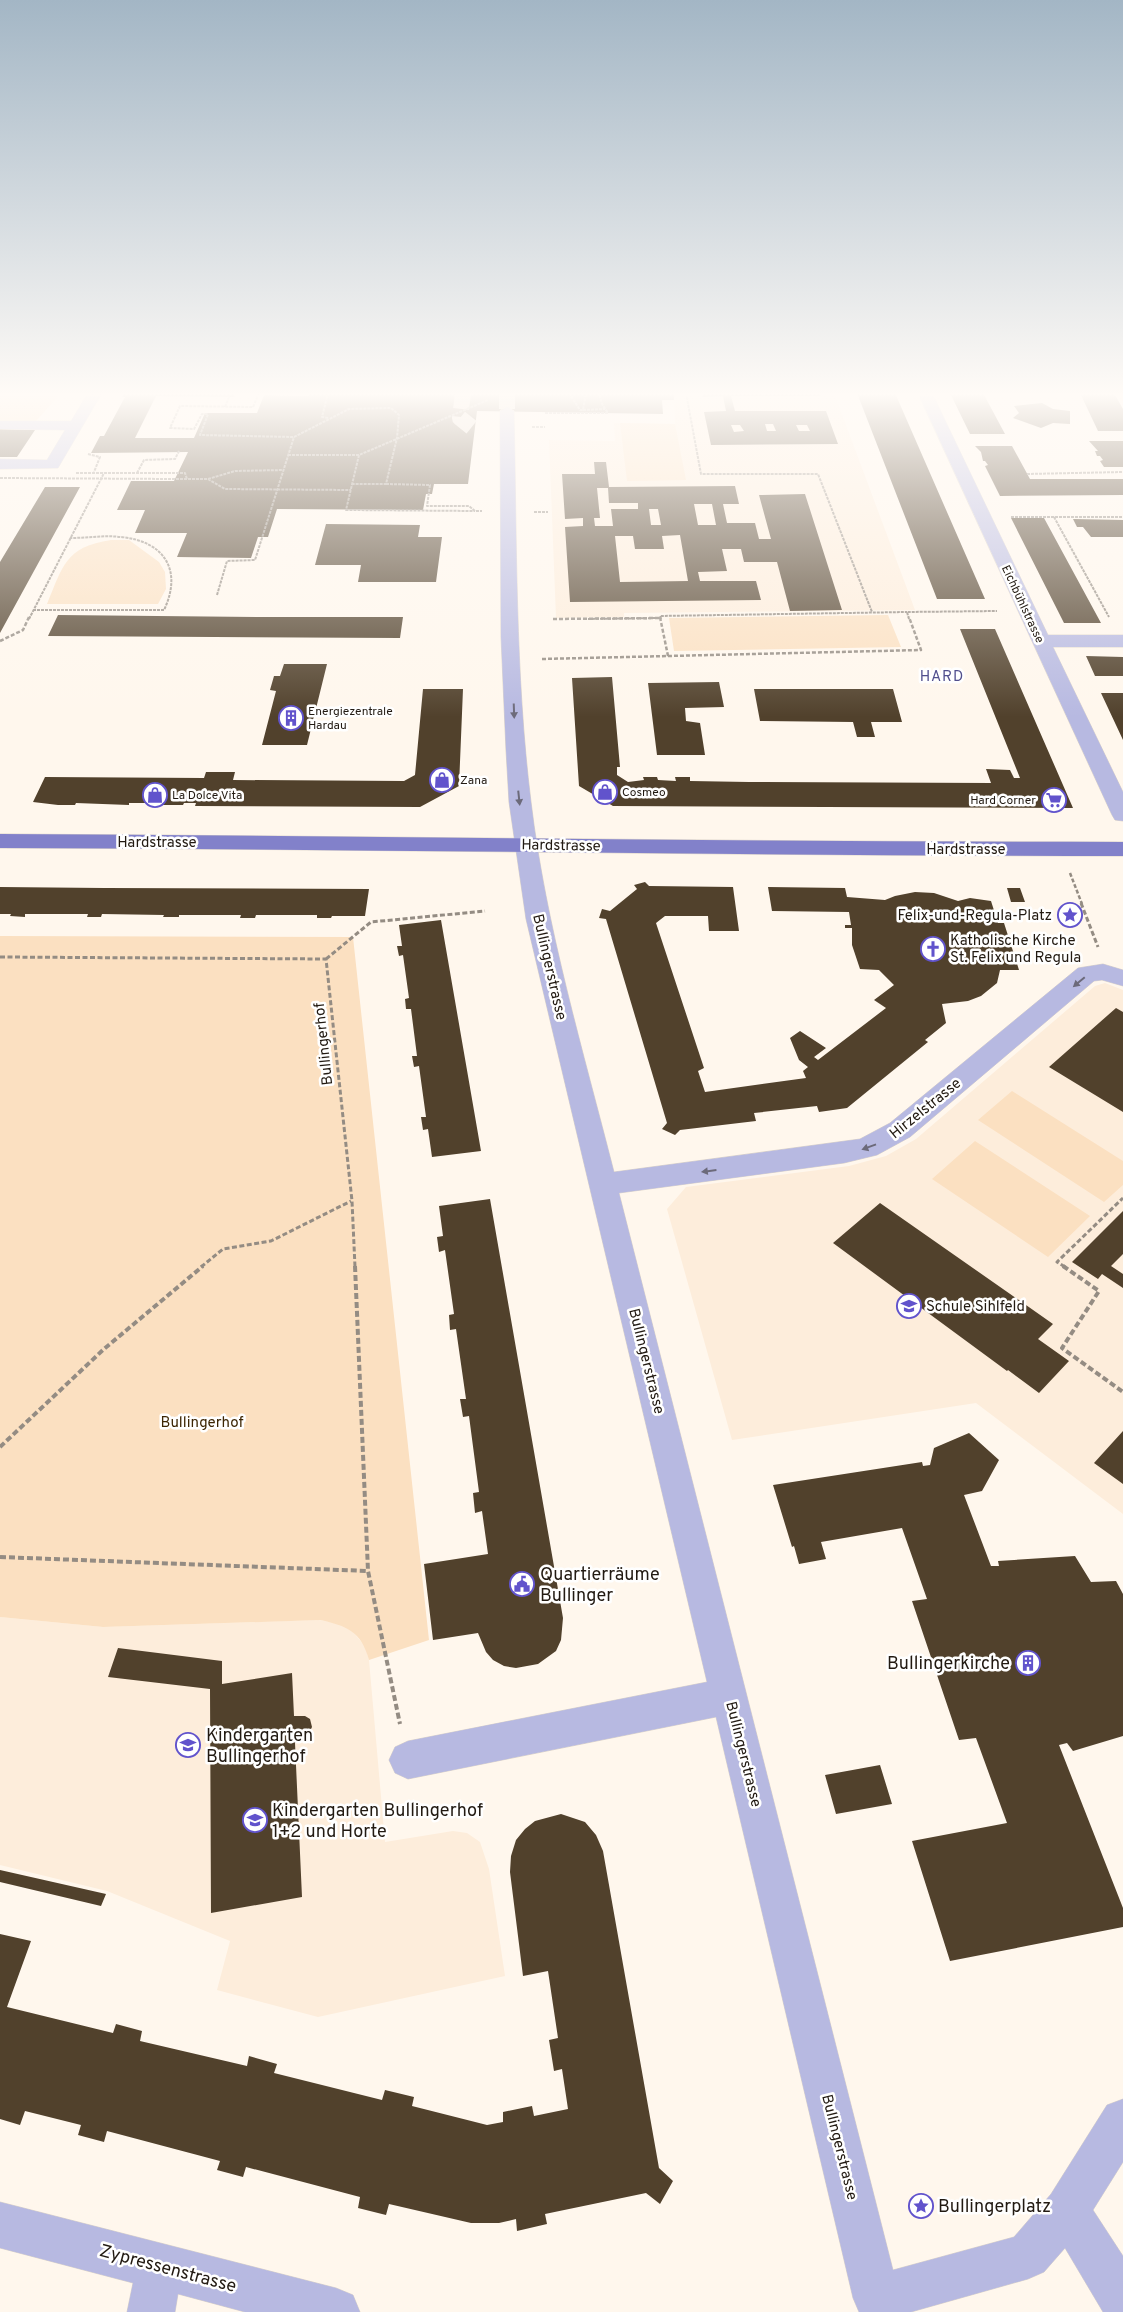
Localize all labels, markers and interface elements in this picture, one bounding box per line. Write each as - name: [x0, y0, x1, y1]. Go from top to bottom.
- street label: Eichbühlstrasse: [997, 563, 1047, 646]
- district label: HARD: [920, 668, 964, 687]
- place label: Energiezentrale Hardau: [308, 704, 393, 734]
- one-way arrow: [510, 704, 518, 720]
- building icon: Energiezentrale Hardau: [278, 705, 304, 731]
- shop icon: Zana: [429, 767, 455, 793]
- place label: Zana: [460, 773, 487, 789]
- shop icon: Cosmeo: [592, 779, 618, 805]
- shop icon: La Dolce Vita: [142, 782, 168, 808]
- place label: Cosmeo: [622, 785, 666, 801]
- supermarket icon: Hard Corner: [1041, 787, 1067, 813]
- place label: La Dolce Vita: [172, 788, 242, 804]
- one-way arrow: [515, 790, 523, 806]
- place label: Hard Corner: [970, 793, 1036, 809]
- street label: Hardstrasse: [117, 834, 197, 853]
- street label: Hardstrasse: [521, 836, 601, 857]
- street label: Hardstrasse: [926, 841, 1006, 860]
- place icon: Felix-und-Regula-Platz: [1057, 902, 1083, 928]
- place label: Felix-und-Regula-Platz: [898, 907, 1052, 926]
- street label: Bullingerstrasse: [527, 912, 570, 1022]
- place label: Katholische Kirche St. Felix und Regula: [950, 932, 1081, 968]
- church icon: Katholische Kirche St. Felix und Regula: [920, 936, 946, 962]
- one-way arrow: [1072, 976, 1085, 987]
- street label: Bullingerhof: [311, 1002, 338, 1086]
- street label: Hirzelstrasse: [886, 1074, 966, 1144]
- one-way arrow: [861, 1143, 876, 1151]
- one-way arrow: [700, 1167, 716, 1175]
- school or university icon: Schule Sihlfeld: [896, 1293, 922, 1319]
- place label: Schule Sihlfeld: [926, 1298, 1025, 1317]
- street label: Bullingerstrasse: [623, 1307, 668, 1416]
- park label: Bullingerhof: [161, 1414, 243, 1433]
- place label: Quartierräume Bullinger: [540, 1564, 660, 1608]
- public building icon: Quartierräume Bullinger: [509, 1571, 535, 1597]
- building icon: Bullingerkirche: [1015, 1650, 1041, 1676]
- place label: Bullingerkirche: [887, 1653, 1010, 1676]
- street label: Bullingerstrasse: [720, 1700, 765, 1809]
- place label: Kindergarten Bullingerhof: [206, 1725, 313, 1769]
- school or university icon: Kindergarten Bullingerhof: [175, 1732, 201, 1758]
- place label: Kindergarten Bullingerhof 1+2 und Horte: [272, 1800, 483, 1844]
- school or university icon: Kindergarten Bullingerhof 1+2 und Horte: [242, 1807, 268, 1833]
- street label: Bullingerstrasse: [816, 2093, 861, 2202]
- place icon: Bullingerplatz: [908, 2193, 934, 2219]
- place label: Bullingerplatz: [938, 2196, 1051, 2219]
- street label: Zypressenstrasse: [97, 2240, 239, 2299]

